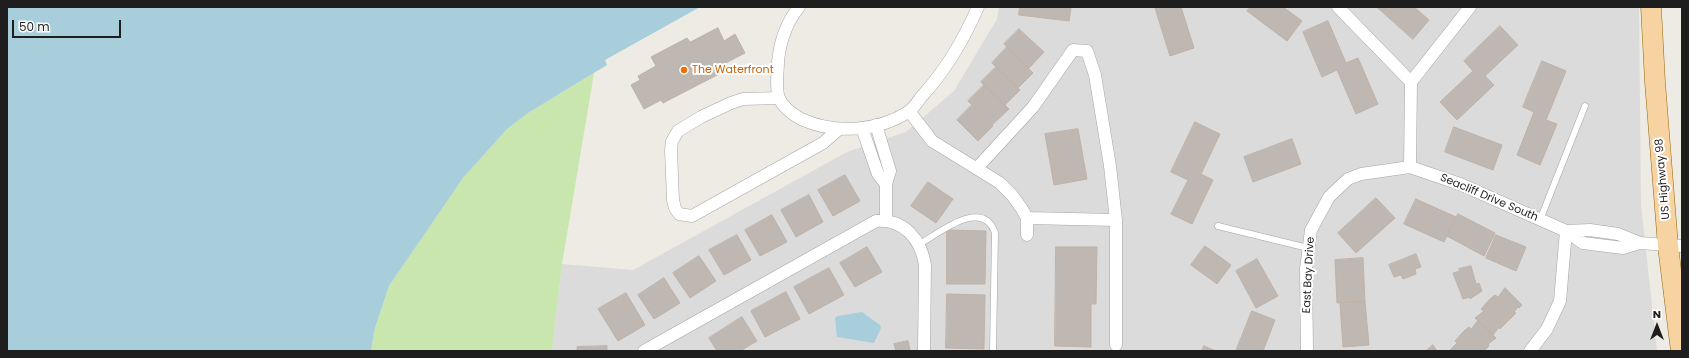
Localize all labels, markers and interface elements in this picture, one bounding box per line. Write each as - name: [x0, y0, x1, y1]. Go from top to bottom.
- scale bar: [14, 12, 123, 38]
- text: 50 m: [19, 18, 50, 35]
- place label: The Waterfront: [692, 63, 774, 77]
- marker: The Waterfront: [679, 65, 689, 75]
- street label: US Highway 98: [1653, 138, 1673, 220]
- street label: Seacliff Drive South: [1438, 171, 1540, 225]
- street label: East Bay Drive: [1300, 236, 1318, 314]
- north arrow: [1637, 306, 1677, 346]
- text: N: [1653, 306, 1661, 322]

